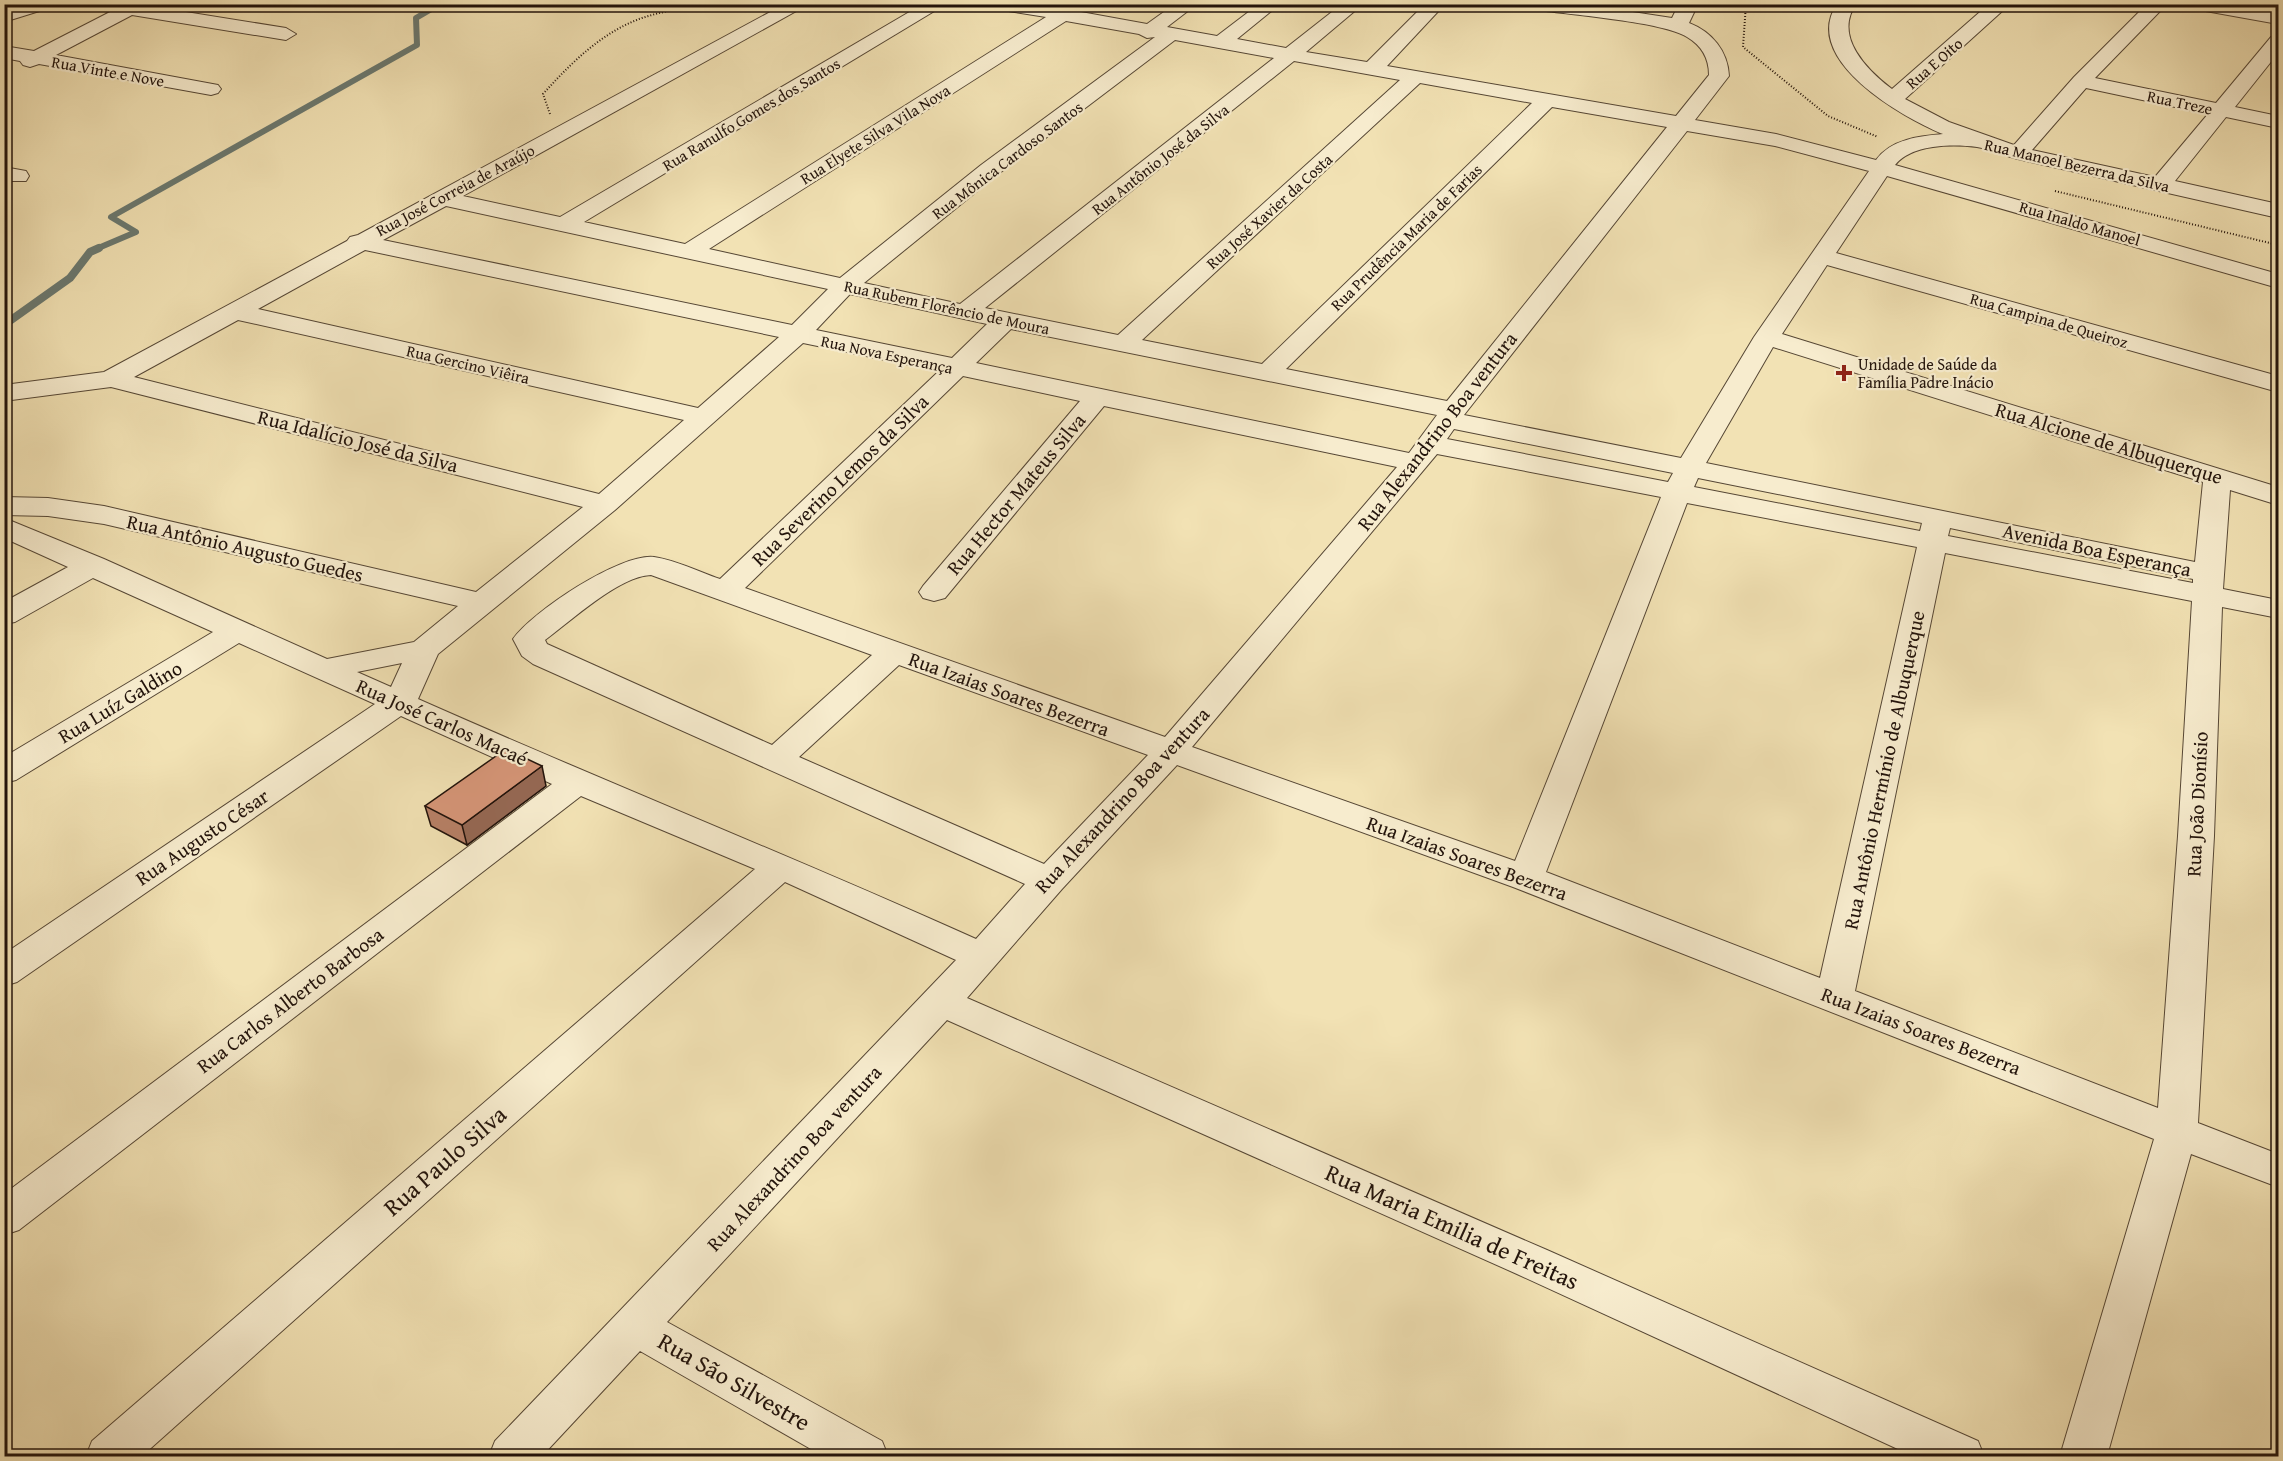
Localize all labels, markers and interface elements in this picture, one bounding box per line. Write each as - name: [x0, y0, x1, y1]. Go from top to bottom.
- street label: Rua E Oito: [1900, 31, 1968, 95]
- street label: Rua Vinte e Nove: [50, 49, 166, 93]
- street label: Rua Ranulfo Gomes dos Santos: [657, 51, 845, 177]
- street label: Rua Elyete Silva Vila Nova: [795, 78, 955, 190]
- street label: Rua Treze: [2145, 83, 2215, 121]
- street label: Rua Mônica Cardoso Santos: [926, 95, 1088, 225]
- street label: Rua Antônio José da Silva: [1086, 97, 1234, 220]
- street label: Rua Manoel Bezerra da Silva: [1982, 132, 2172, 198]
- street label: Rua José Correia de Araújo: [371, 138, 539, 242]
- street label: Rua José Xavier da Costa: [1200, 147, 1338, 274]
- street label: Rua Prudência Maria de Farias: [1325, 158, 1487, 316]
- street label: Rua Inaldo Manoel: [2017, 194, 2144, 252]
- street label: Rua Rubem Florêncio de Moura: [842, 273, 1052, 341]
- street label: Rua Campina de Queiroz: [1967, 286, 2131, 354]
- street label: Rua Alexandrino Boa ventura: [1350, 325, 1524, 536]
- street label: Rua Nova Esperança: [819, 328, 956, 380]
- street label: Rua Gercino Viêira: [404, 338, 532, 390]
- place label: Unidade de Saúde da Família Padre Inácio: [1858, 352, 1997, 394]
- marker: Unidade de Saúde da Família Padre Inácio: [1835, 364, 1853, 382]
- street label: Rua Severino Lemos da Silva: [745, 387, 935, 572]
- street label: Rua Alcione de Albuquerque: [1992, 394, 2226, 491]
- street label: Rua Idalício José da Silva: [255, 402, 462, 480]
- street label: Rua Hector Mateus Silva: [939, 406, 1092, 581]
- street label: Rua Antônio Augusto Guedes: [124, 506, 366, 589]
- street label: Avenida Boa Esperança: [2000, 515, 2195, 584]
- street label: Rua Antônio Hermínio de Albuquerque: [1836, 608, 1932, 932]
- street label: Rua Izaias Soares Bezerra: [905, 644, 1114, 744]
- street label: Rua Luíz Galdino: [52, 653, 187, 750]
- street label: Rua José Carlos Macaé: [352, 671, 532, 772]
- street label: Rua Alexandrino Boa ventura: [1027, 700, 1216, 899]
- street label: Rua João Dionísio: [2178, 731, 2215, 877]
- street label: Rua Augusto César: [129, 781, 274, 892]
- street label: Rua Izaias Soares Bezerra: [1363, 808, 1572, 908]
- street label: Rua Carlos Alberto Barbosa: [190, 919, 390, 1080]
- street label: Rua Izaias Soares Bezerra: [1817, 979, 2026, 1082]
- street label: Rua Alexandrino Boa ventura: [699, 1058, 888, 1257]
- street label: Rua Paulo Silva: [375, 1097, 514, 1224]
- street label: Rua Maria Emilia de Freitas: [1320, 1155, 1585, 1298]
- street label: Rua São Silvestre: [652, 1324, 817, 1439]

